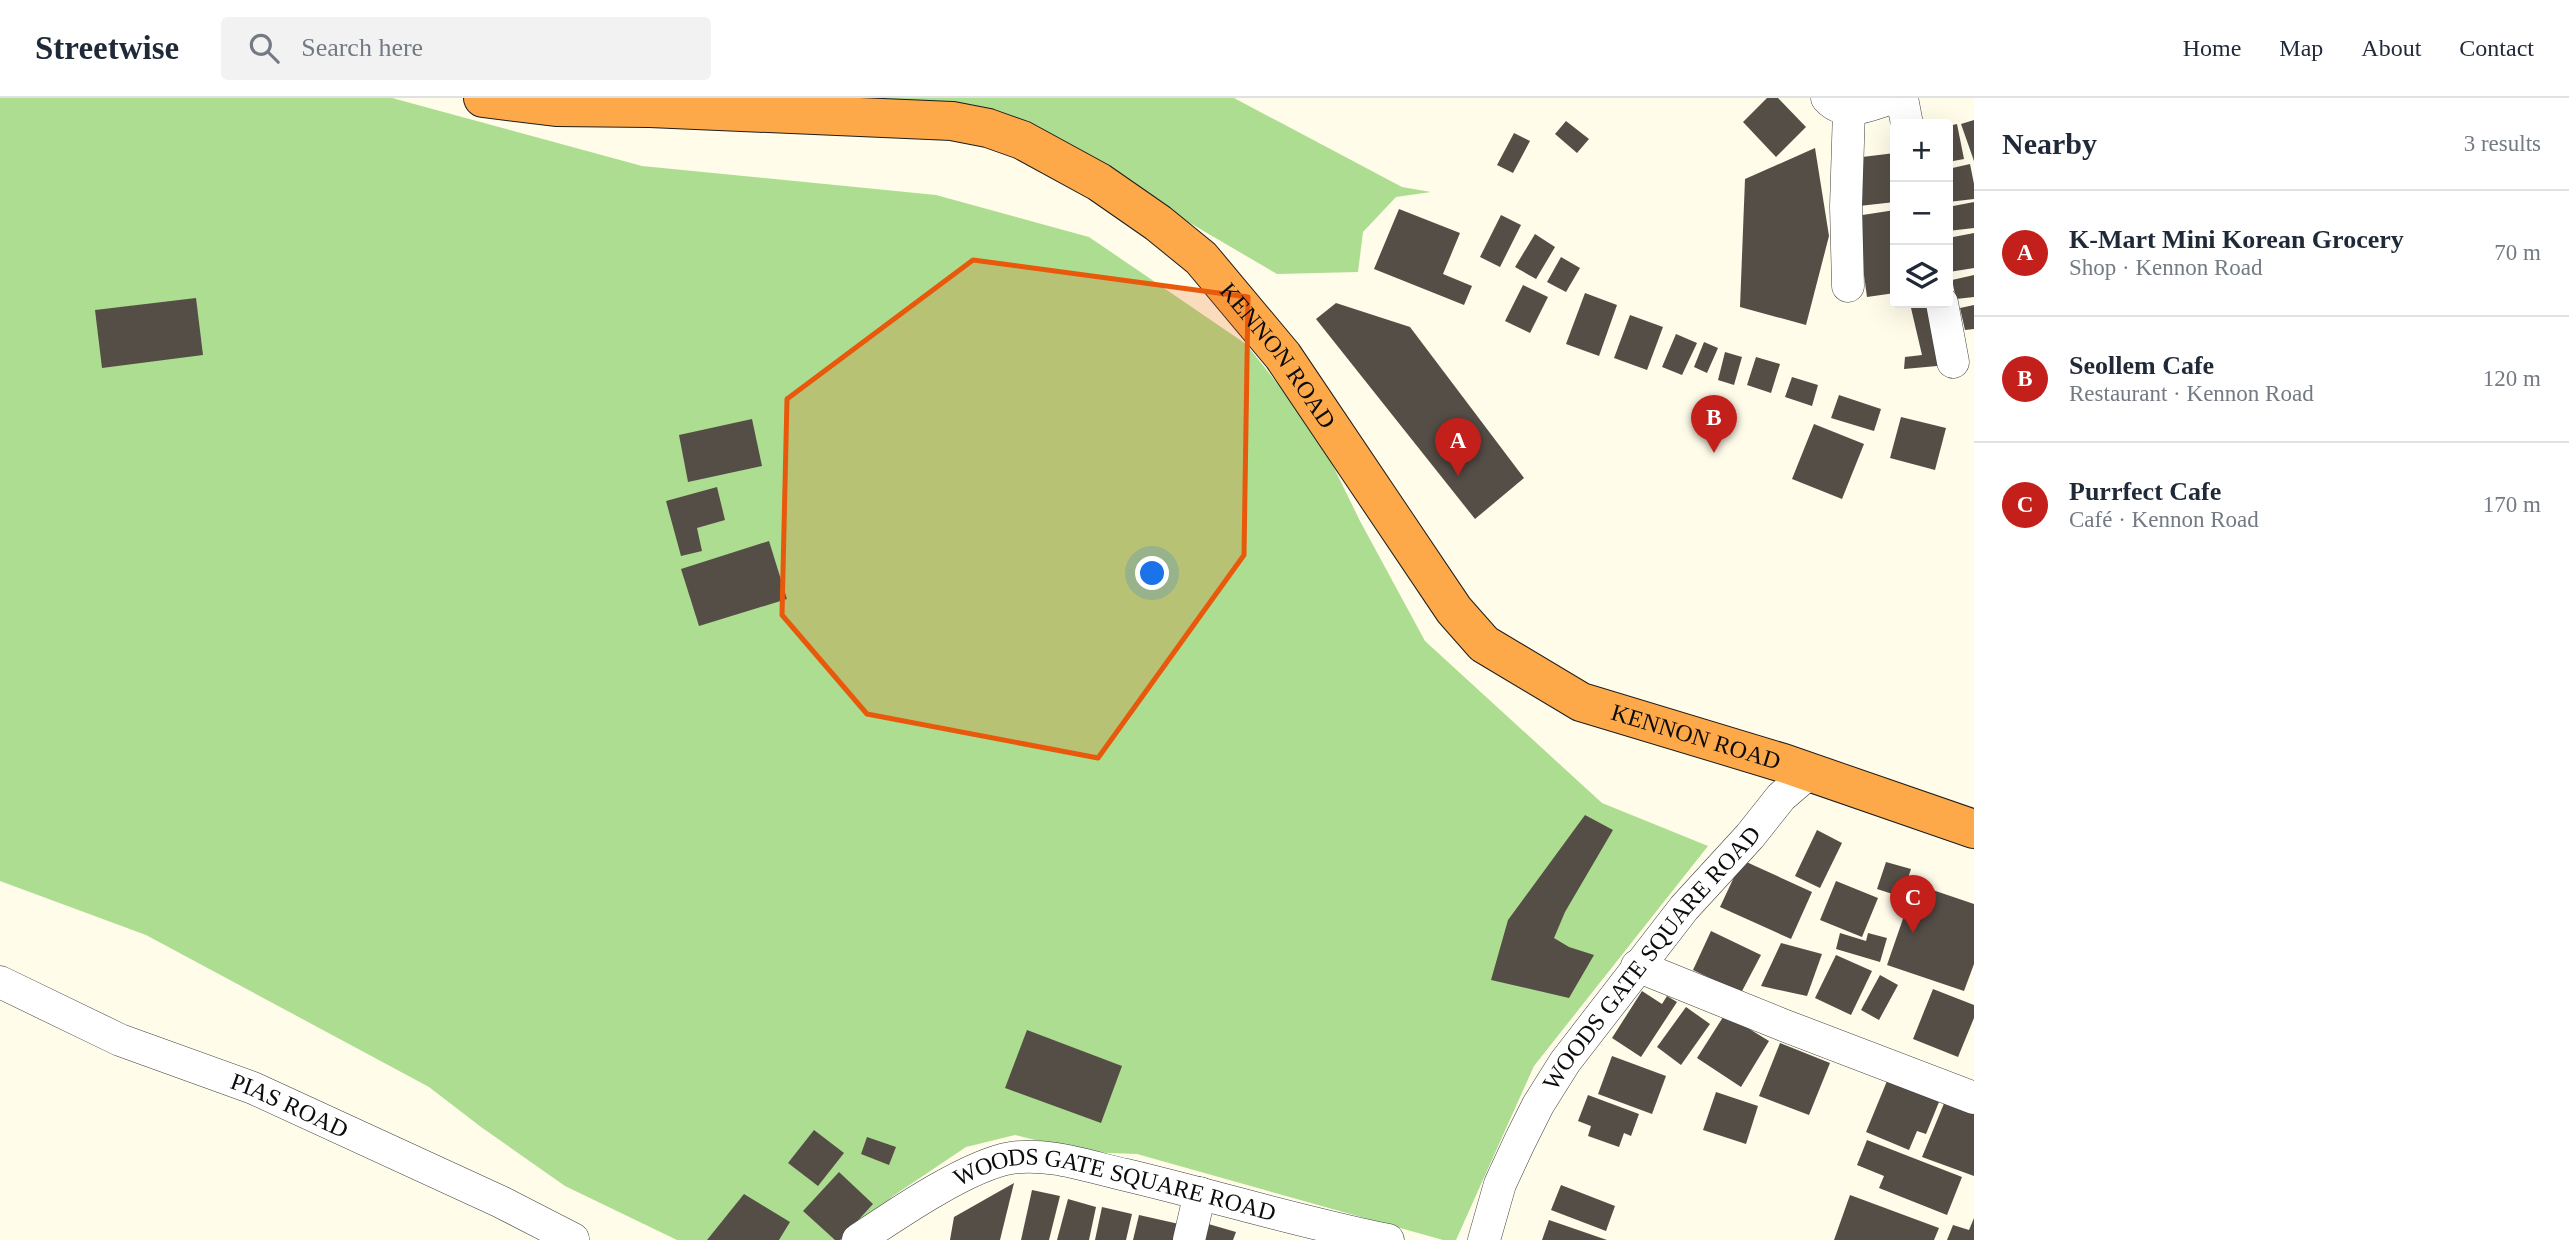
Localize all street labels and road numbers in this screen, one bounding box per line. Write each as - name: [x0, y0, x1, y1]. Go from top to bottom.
- street label: KENNON ROAD: [1215, 278, 1341, 433]
- street label: KENNON ROAD: [1608, 699, 1784, 775]
- street label: WOODS GATE SQUARE ROAD: [1538, 821, 1766, 1095]
- street label: PIAS ROAD: [227, 1068, 352, 1143]
- street label: WOODS GATE SQUARE ROAD: [949, 1143, 1279, 1226]

